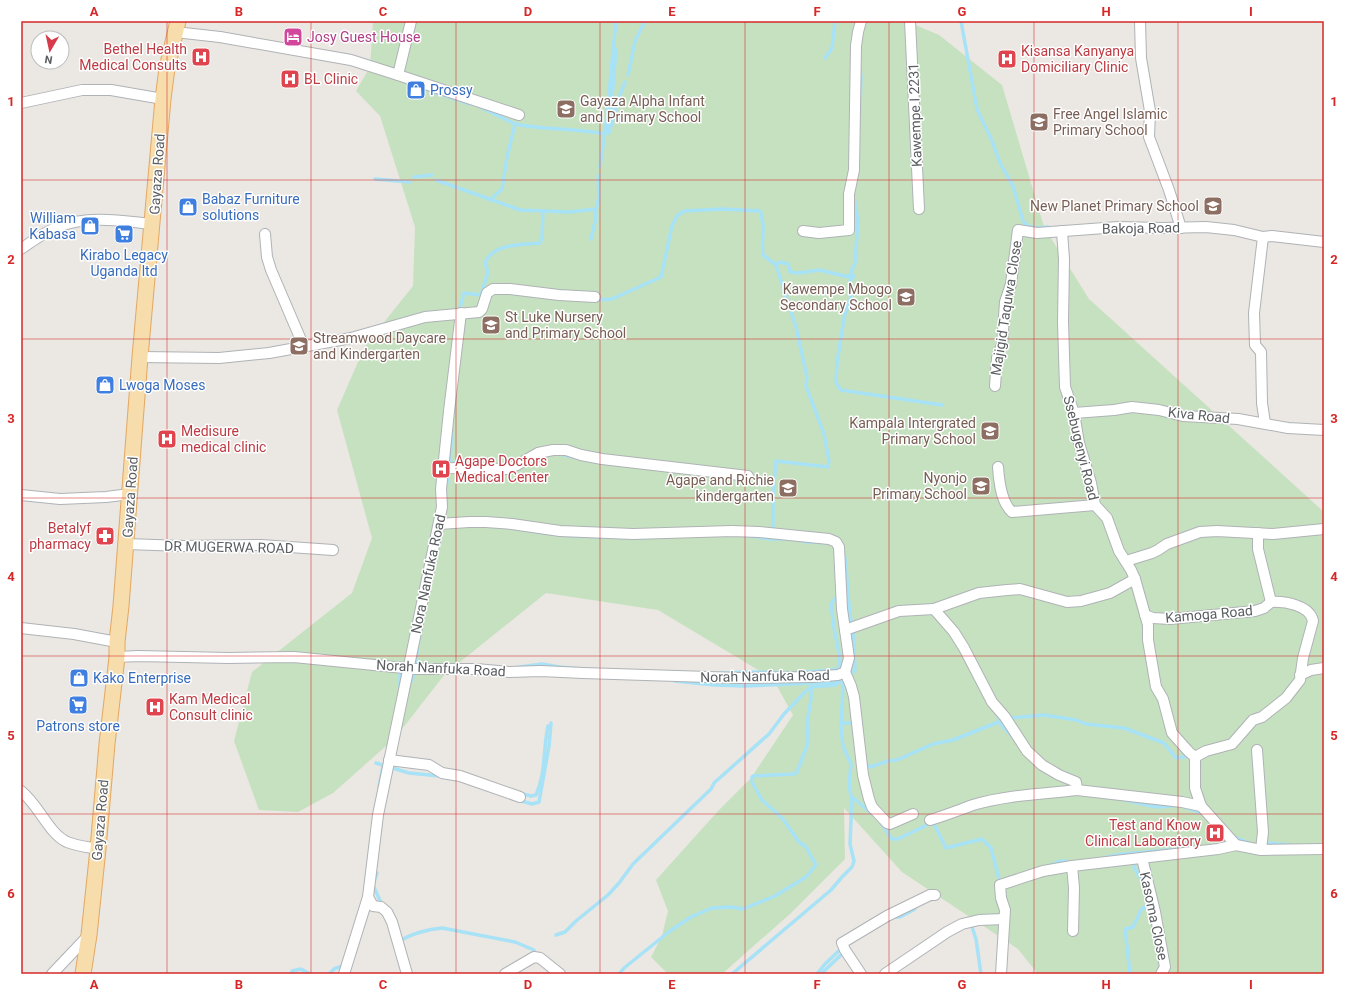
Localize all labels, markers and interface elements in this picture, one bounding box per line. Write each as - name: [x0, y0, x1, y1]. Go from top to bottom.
- text: A: [90, 4, 99, 19]
- text: B: [235, 4, 243, 19]
- text: C: [379, 4, 388, 19]
- text: D: [524, 4, 532, 19]
- text: E: [668, 4, 676, 19]
- text: F: [813, 4, 821, 19]
- text: G: [958, 4, 967, 19]
- text: H: [1101, 4, 1111, 19]
- text: I: [1249, 4, 1253, 19]
- hotel icon: Josy Guest House: [282, 26, 304, 48]
- place label: Josy Guest House: [307, 29, 420, 45]
- north arrow: [30, 30, 70, 70]
- place label: Bethel Health Medical Consults: [79, 41, 187, 73]
- place label: Kisansa Kanyanya Domiciliary Clinic: [1021, 43, 1134, 75]
- hospital icon: Bethel Health Medical Consults: [190, 46, 212, 68]
- hospital icon: Kisansa Kanyanya Domiciliary Clinic: [996, 48, 1018, 70]
- text: N: [43, 52, 53, 66]
- street label: Kawempe I 2231: [905, 63, 925, 167]
- hospital icon: BL Clinic: [279, 68, 301, 90]
- place label: BL Clinic: [304, 71, 358, 87]
- shop icon: Prossy: [405, 79, 427, 101]
- place label: Prossy: [430, 82, 473, 98]
- place label: Gayaza Alpha Infant and Primary School: [580, 93, 705, 125]
- text: 1: [7, 94, 15, 109]
- text: 1: [1330, 94, 1338, 109]
- school or university icon: Gayaza Alpha Infant and Primary School: [555, 98, 577, 120]
- place label: Free Angel Islamic Primary School: [1053, 106, 1168, 138]
- school or university icon: Free Angel Islamic Primary School: [1028, 111, 1050, 133]
- street label: Gayaza Road: [146, 133, 168, 215]
- place label: Babaz Furniture solutions: [202, 191, 300, 223]
- school or university icon: New Planet Primary School: [1202, 195, 1224, 217]
- shop icon: Babaz Furniture solutions: [177, 196, 199, 218]
- place label: New Planet Primary School: [1030, 198, 1199, 214]
- place label: William Kabasa: [29, 210, 76, 242]
- shop icon: William Kabasa: [79, 215, 101, 237]
- street label: Bakoja Road: [1102, 219, 1180, 237]
- supermarket icon: Kirabo Legacy Uganda ltd: [113, 223, 135, 245]
- street label: Majigid Taquwa Close: [987, 239, 1025, 377]
- place label: Kirabo Legacy Uganda ltd: [80, 247, 168, 279]
- text: 2: [7, 252, 15, 267]
- text: 2: [1330, 252, 1338, 267]
- place label: Kawempe Mbogo Secondary School: [780, 281, 892, 313]
- school or university icon: Kawempe Mbogo Secondary School: [895, 286, 917, 308]
- place label: St Luke Nursery and Primary School: [505, 309, 626, 341]
- school or university icon: St Luke Nursery and Primary School: [480, 314, 502, 336]
- place label: Streamwood Daycare and Kindergarten: [313, 330, 446, 362]
- school or university icon: Streamwood Daycare and Kindergarten: [288, 335, 310, 357]
- shop icon: Lwoga Moses: [94, 374, 116, 396]
- place label: Lwoga Moses: [119, 377, 205, 393]
- street label: Ssebugenyi Road: [1060, 394, 1102, 502]
- street label: Kiva Road: [1167, 404, 1231, 426]
- text: 3: [7, 411, 15, 426]
- text: 3: [1330, 411, 1338, 426]
- place label: Kampala Intergrated Primary School: [849, 415, 976, 447]
- school or university icon: Kampala Intergrated Primary School: [979, 420, 1001, 442]
- place label: Medisure medical clinic: [181, 423, 266, 455]
- hospital icon: Medisure medical clinic: [156, 428, 178, 450]
- place label: Agape Doctors Medical Center: [455, 453, 549, 485]
- street label: Gayaza Road: [119, 456, 141, 538]
- hospital icon: Agape Doctors Medical Center: [430, 458, 452, 480]
- place label: Nyonjo Primary School: [872, 470, 967, 502]
- place label: Agape and Richie kindergarten: [666, 472, 774, 504]
- school or university icon: Nyonjo Primary School: [970, 475, 992, 497]
- school or university icon: Agape and Richie kindergarten: [777, 477, 799, 499]
- street label: Nora Nanfuka Road: [408, 513, 448, 635]
- place label: Betalyf pharmacy: [29, 520, 91, 552]
- pharmacy icon: Betalyf pharmacy: [94, 525, 116, 547]
- street label: DR MUGERWA ROAD: [164, 538, 294, 556]
- text: 4: [7, 569, 15, 584]
- text: 4: [1330, 569, 1338, 584]
- street label: Kamoga Road: [1165, 602, 1253, 626]
- street label: Norah Nanfuka Road: [376, 657, 506, 679]
- shop icon: Kako Enterprise: [68, 667, 90, 689]
- street label: Norah Nanfuka Road: [700, 667, 830, 685]
- place label: Kako Enterprise: [93, 670, 191, 686]
- place label: Kam Medical Consult clinic: [169, 691, 253, 723]
- supermarket icon: Patrons store: [67, 694, 89, 716]
- hospital icon: Kam Medical Consult clinic: [144, 696, 166, 718]
- place label: Patrons store: [36, 718, 120, 734]
- text: 5: [7, 728, 15, 743]
- text: 5: [1330, 728, 1338, 743]
- street label: Gayaza Road: [88, 779, 112, 861]
- place label: Test and Know Clinical Laboratory: [1085, 817, 1201, 849]
- hospital icon: Test and Know Clinical Laboratory: [1204, 822, 1226, 844]
- street label: Kasoma Close: [1137, 870, 1171, 962]
- text: 6: [7, 886, 15, 901]
- text: 6: [1330, 886, 1338, 901]
- text: A: [90, 977, 99, 992]
- text: B: [235, 977, 243, 992]
- text: C: [379, 977, 388, 992]
- text: D: [524, 977, 532, 992]
- text: E: [668, 977, 676, 992]
- text: F: [813, 977, 821, 992]
- text: G: [958, 977, 967, 992]
- text: H: [1101, 977, 1111, 992]
- text: I: [1249, 977, 1253, 992]

